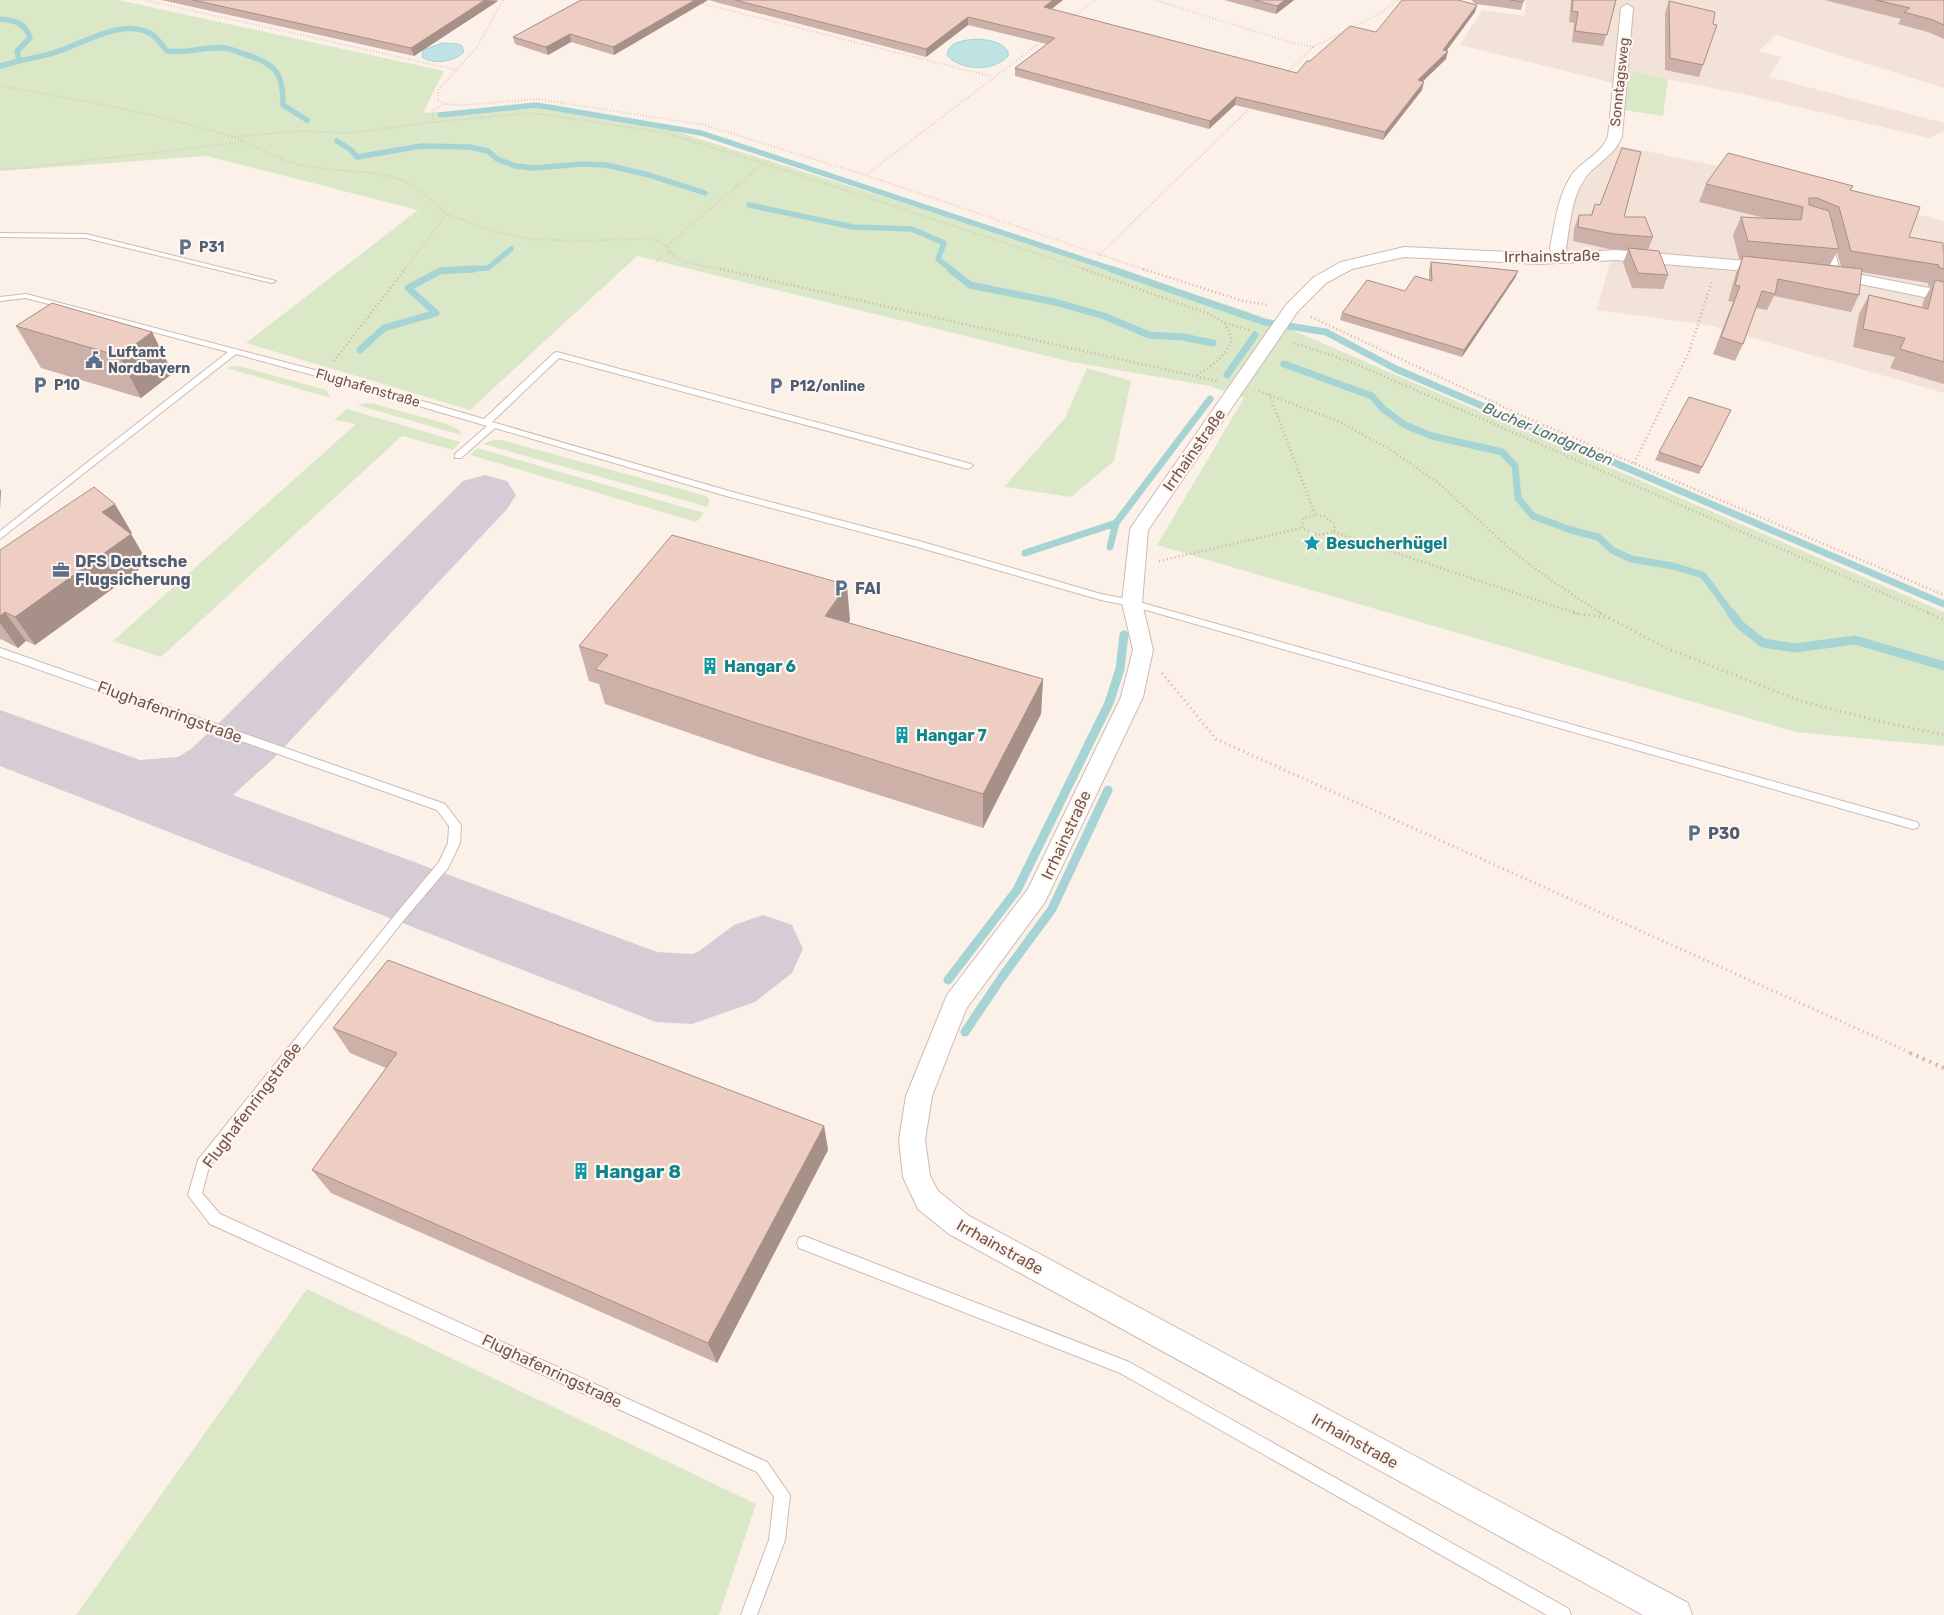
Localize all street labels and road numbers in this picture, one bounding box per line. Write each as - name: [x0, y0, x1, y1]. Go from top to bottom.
- street label: Sonntagsweg: [1607, 37, 1633, 127]
- street label: Irrhainstraße: [1504, 246, 1600, 266]
- street label: Flughafenstraße: [314, 365, 422, 411]
- street label: Irrhainstraße: [1159, 405, 1229, 495]
- street label: Flughafenringstraße: [95, 677, 245, 747]
- street label: Irrhainstraße: [1037, 787, 1095, 883]
- street label: Flughafenringstraße: [199, 1038, 305, 1172]
- street label: Irrhainstraße: [953, 1215, 1047, 1279]
- street label: Flughafenringstraße: [479, 1330, 625, 1412]
- street label: Irrhainstraße: [1308, 1409, 1402, 1473]

